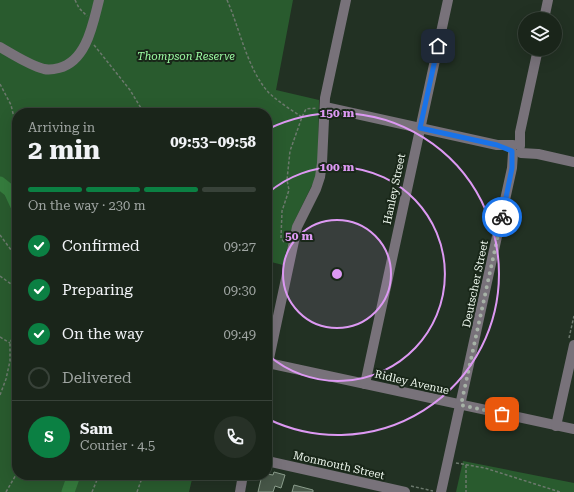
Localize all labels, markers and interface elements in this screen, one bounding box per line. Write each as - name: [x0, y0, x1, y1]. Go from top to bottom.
- map controls: [518, 12, 562, 56]
- button: layers: [518, 12, 562, 56]
- pin: [421, 29, 455, 63]
- icon: home: [427, 35, 449, 57]
- park label: Thompson Reserve: [137, 50, 235, 63]
- text: 150 m: [320, 106, 355, 120]
- text: Arriving in: [28, 120, 95, 135]
- text: 09:53–09:58: [170, 133, 256, 151]
- text: 2 min: [28, 135, 100, 165]
- street label: Hanley Street: [381, 152, 408, 226]
- text: 100 m: [320, 160, 355, 174]
- courier: [482, 197, 522, 237]
- text: On the way · 230 m: [28, 198, 145, 213]
- icon: bike: [491, 206, 513, 228]
- text: 50 m: [285, 229, 313, 243]
- icon: check: [28, 235, 50, 257]
- text: Confirmed: [62, 237, 140, 255]
- text: 09:27: [224, 239, 256, 254]
- street label: Deutscher Street: [460, 239, 491, 329]
- centre of rings: [330, 267, 344, 281]
- icon: check: [28, 279, 50, 301]
- text: Preparing: [62, 281, 133, 299]
- text: 09:30: [224, 283, 256, 298]
- icon: check: [28, 323, 50, 345]
- text: On the way: [62, 325, 144, 343]
- text: 09:49: [224, 327, 256, 342]
- street label: Ridley Avenue: [373, 368, 451, 397]
- text: Delivered: [62, 369, 132, 387]
- pin: [485, 397, 519, 431]
- icon: bag: [491, 403, 513, 425]
- button: phone: [214, 416, 256, 458]
- text: Sam: [80, 420, 113, 438]
- text: S: [44, 428, 54, 446]
- text: Courier · 4.5: [80, 438, 155, 453]
- street label: Monmouth Street: [292, 449, 386, 482]

